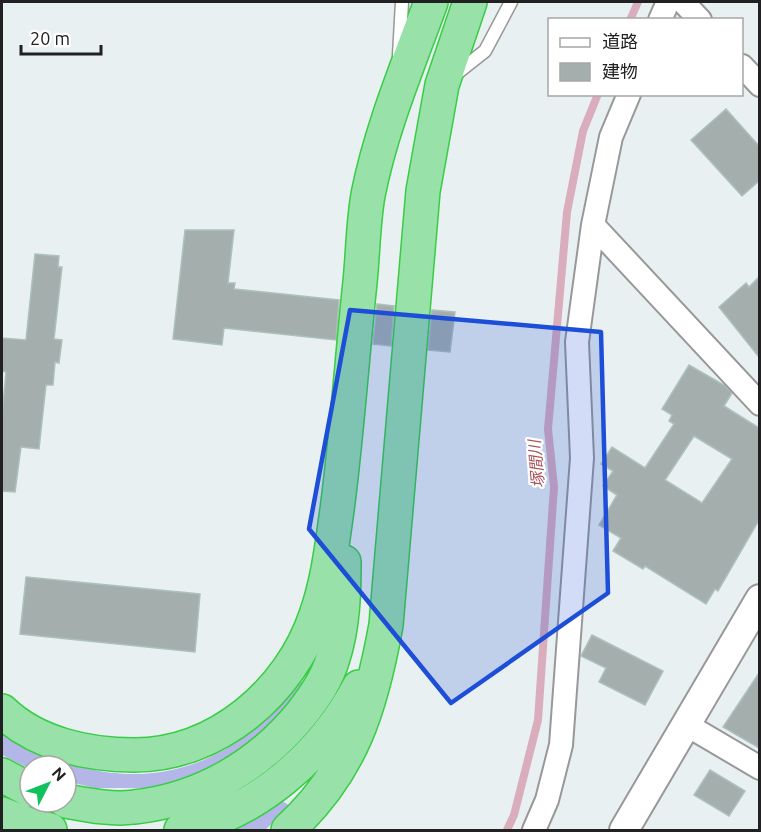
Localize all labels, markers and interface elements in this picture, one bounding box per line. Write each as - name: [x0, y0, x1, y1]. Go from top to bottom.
- scale bar: [21, 18, 100, 56]
- legend: [548, 18, 743, 96]
- text: 20 m: [30, 28, 70, 48]
- text: 道路: [602, 31, 638, 51]
- text: 建物: [602, 61, 638, 81]
- water label: 塚間川: [525, 437, 547, 489]
- north arrow: [18, 754, 78, 814]
- text: N: [48, 764, 70, 784]

